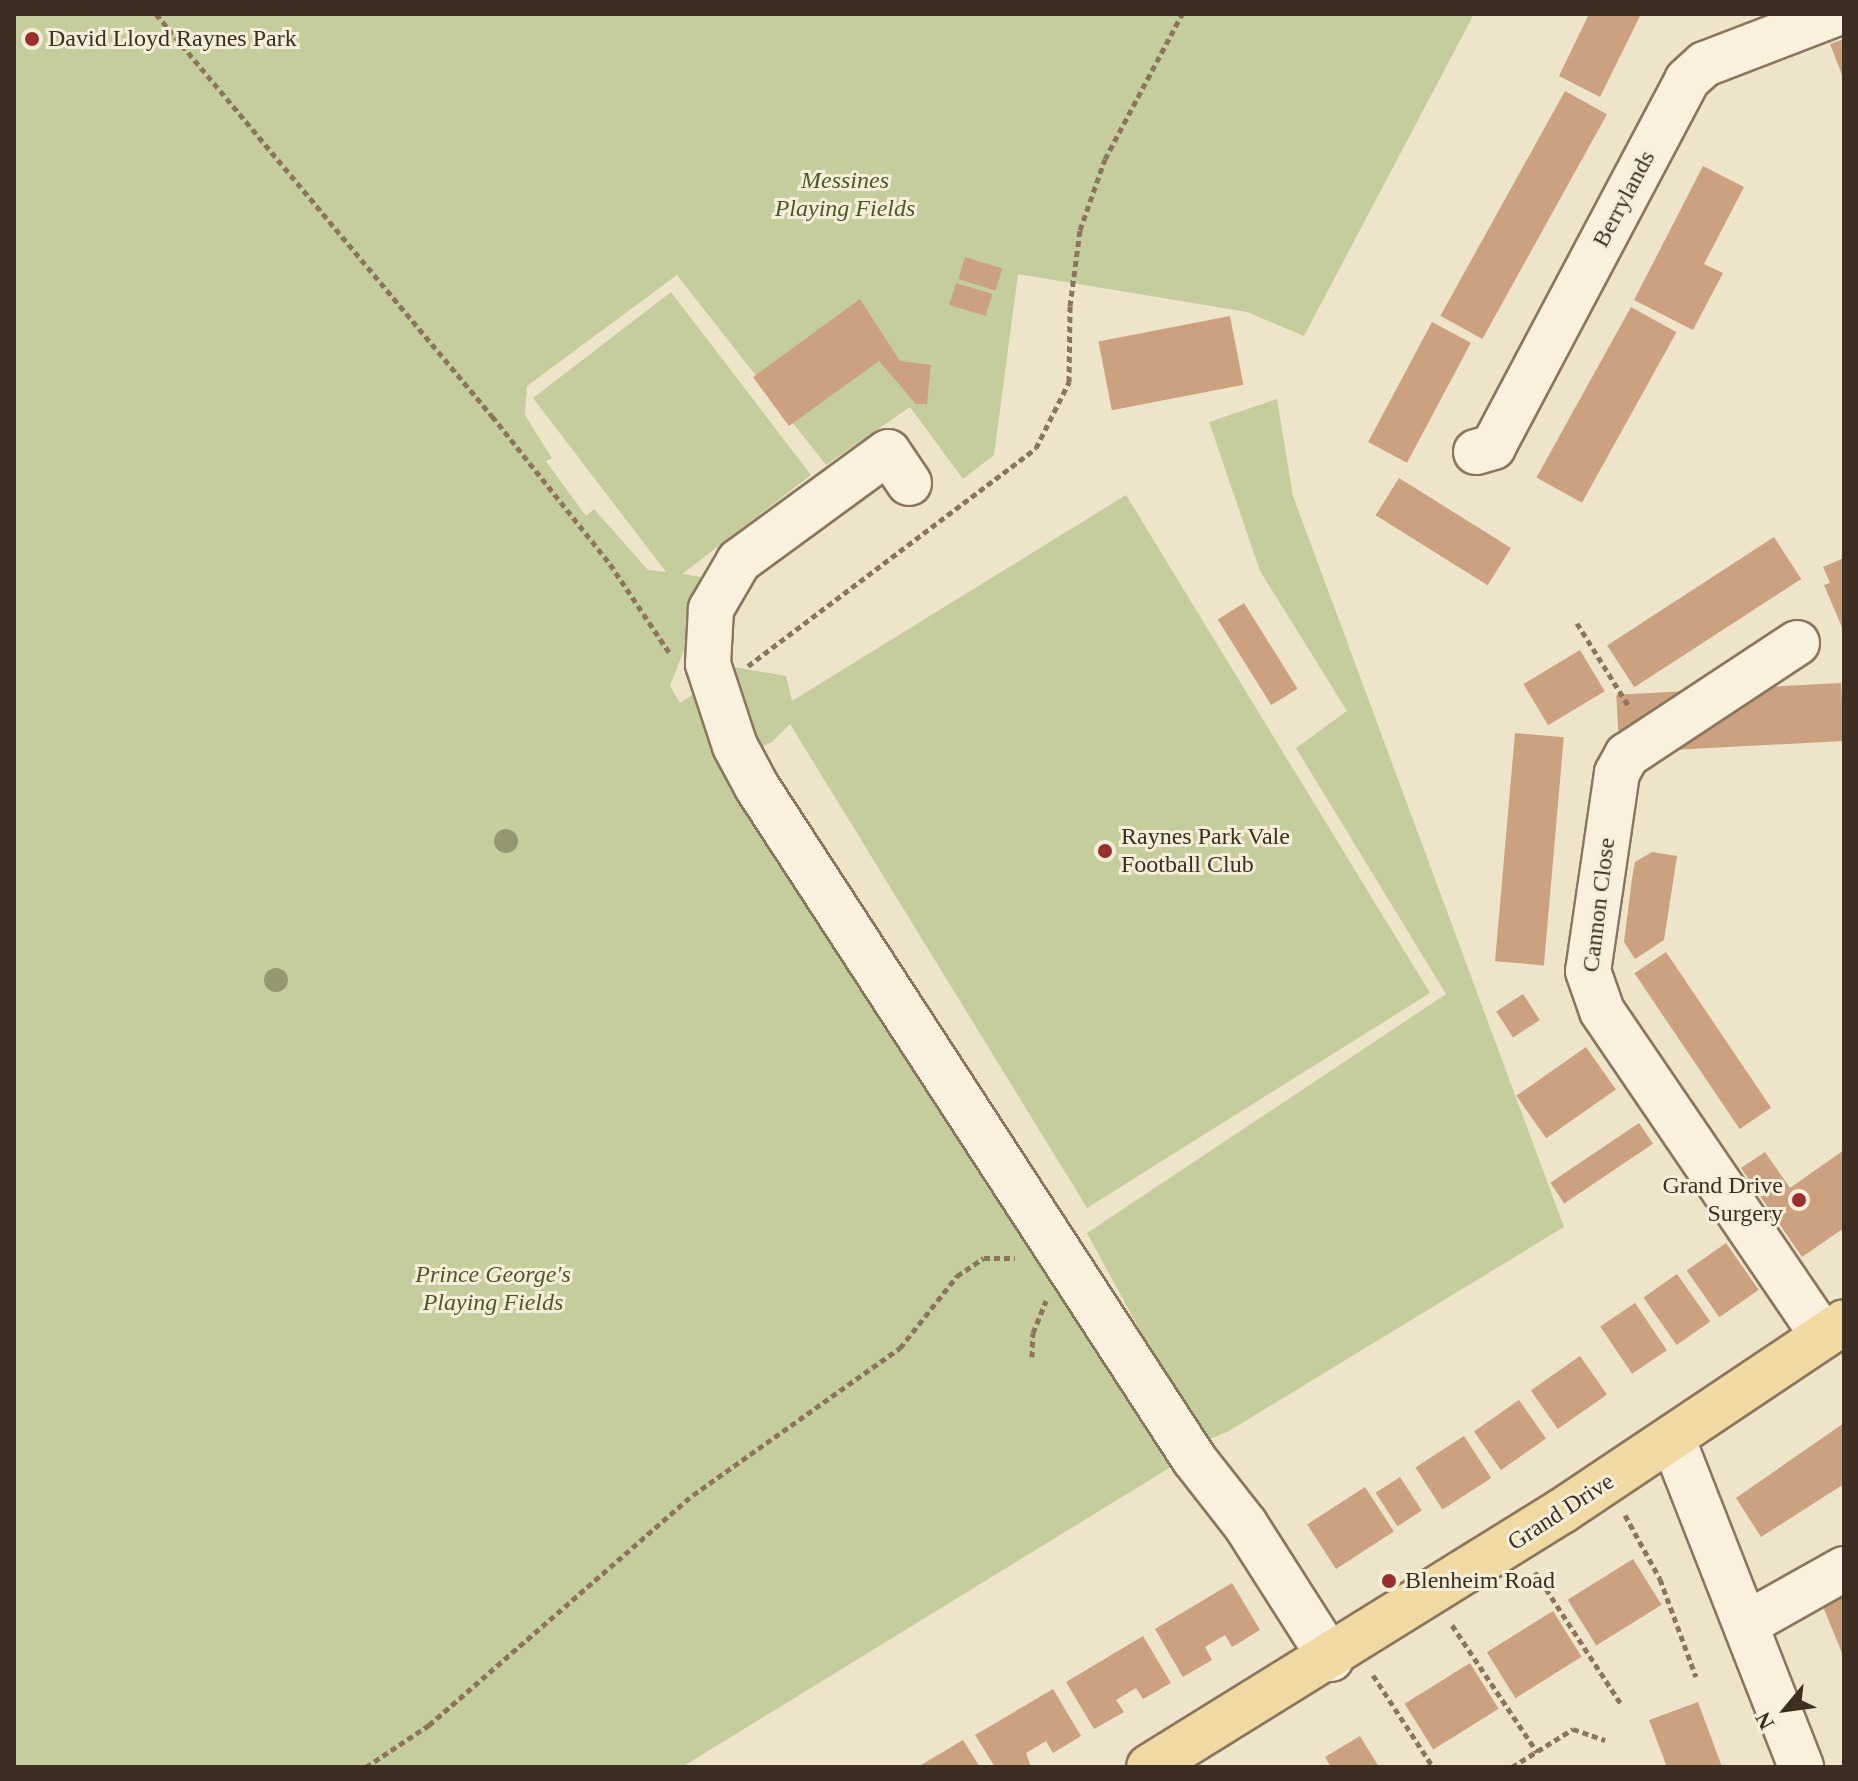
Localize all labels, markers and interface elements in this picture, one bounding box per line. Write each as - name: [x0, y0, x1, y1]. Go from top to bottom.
- place label: David Lloyd Raynes Park: [48, 25, 297, 53]
- marker: David Lloyd Raynes Park: [23, 30, 41, 48]
- street label: Berrylands: [1587, 146, 1661, 252]
- park label: Messines Playing Fields: [775, 167, 915, 223]
- place label: Raynes Park Vale Football Club: [1121, 823, 1290, 879]
- street label: Cannon Close: [1576, 836, 1622, 974]
- marker: Raynes Park Vale Football Club: [1096, 842, 1114, 860]
- place label: Grand Drive Surgery: [1662, 1172, 1783, 1228]
- marker: Grand Drive Surgery: [1790, 1191, 1808, 1209]
- park label: Prince George's Playing Fields: [415, 1261, 571, 1317]
- street label: Grand Drive: [1503, 1467, 1619, 1557]
- place label: Blenheim Road: [1405, 1567, 1555, 1595]
- marker: Blenheim Road: [1380, 1572, 1398, 1590]
- north arrow: [1746, 1669, 1826, 1749]
- text: N: [1750, 1708, 1779, 1734]

